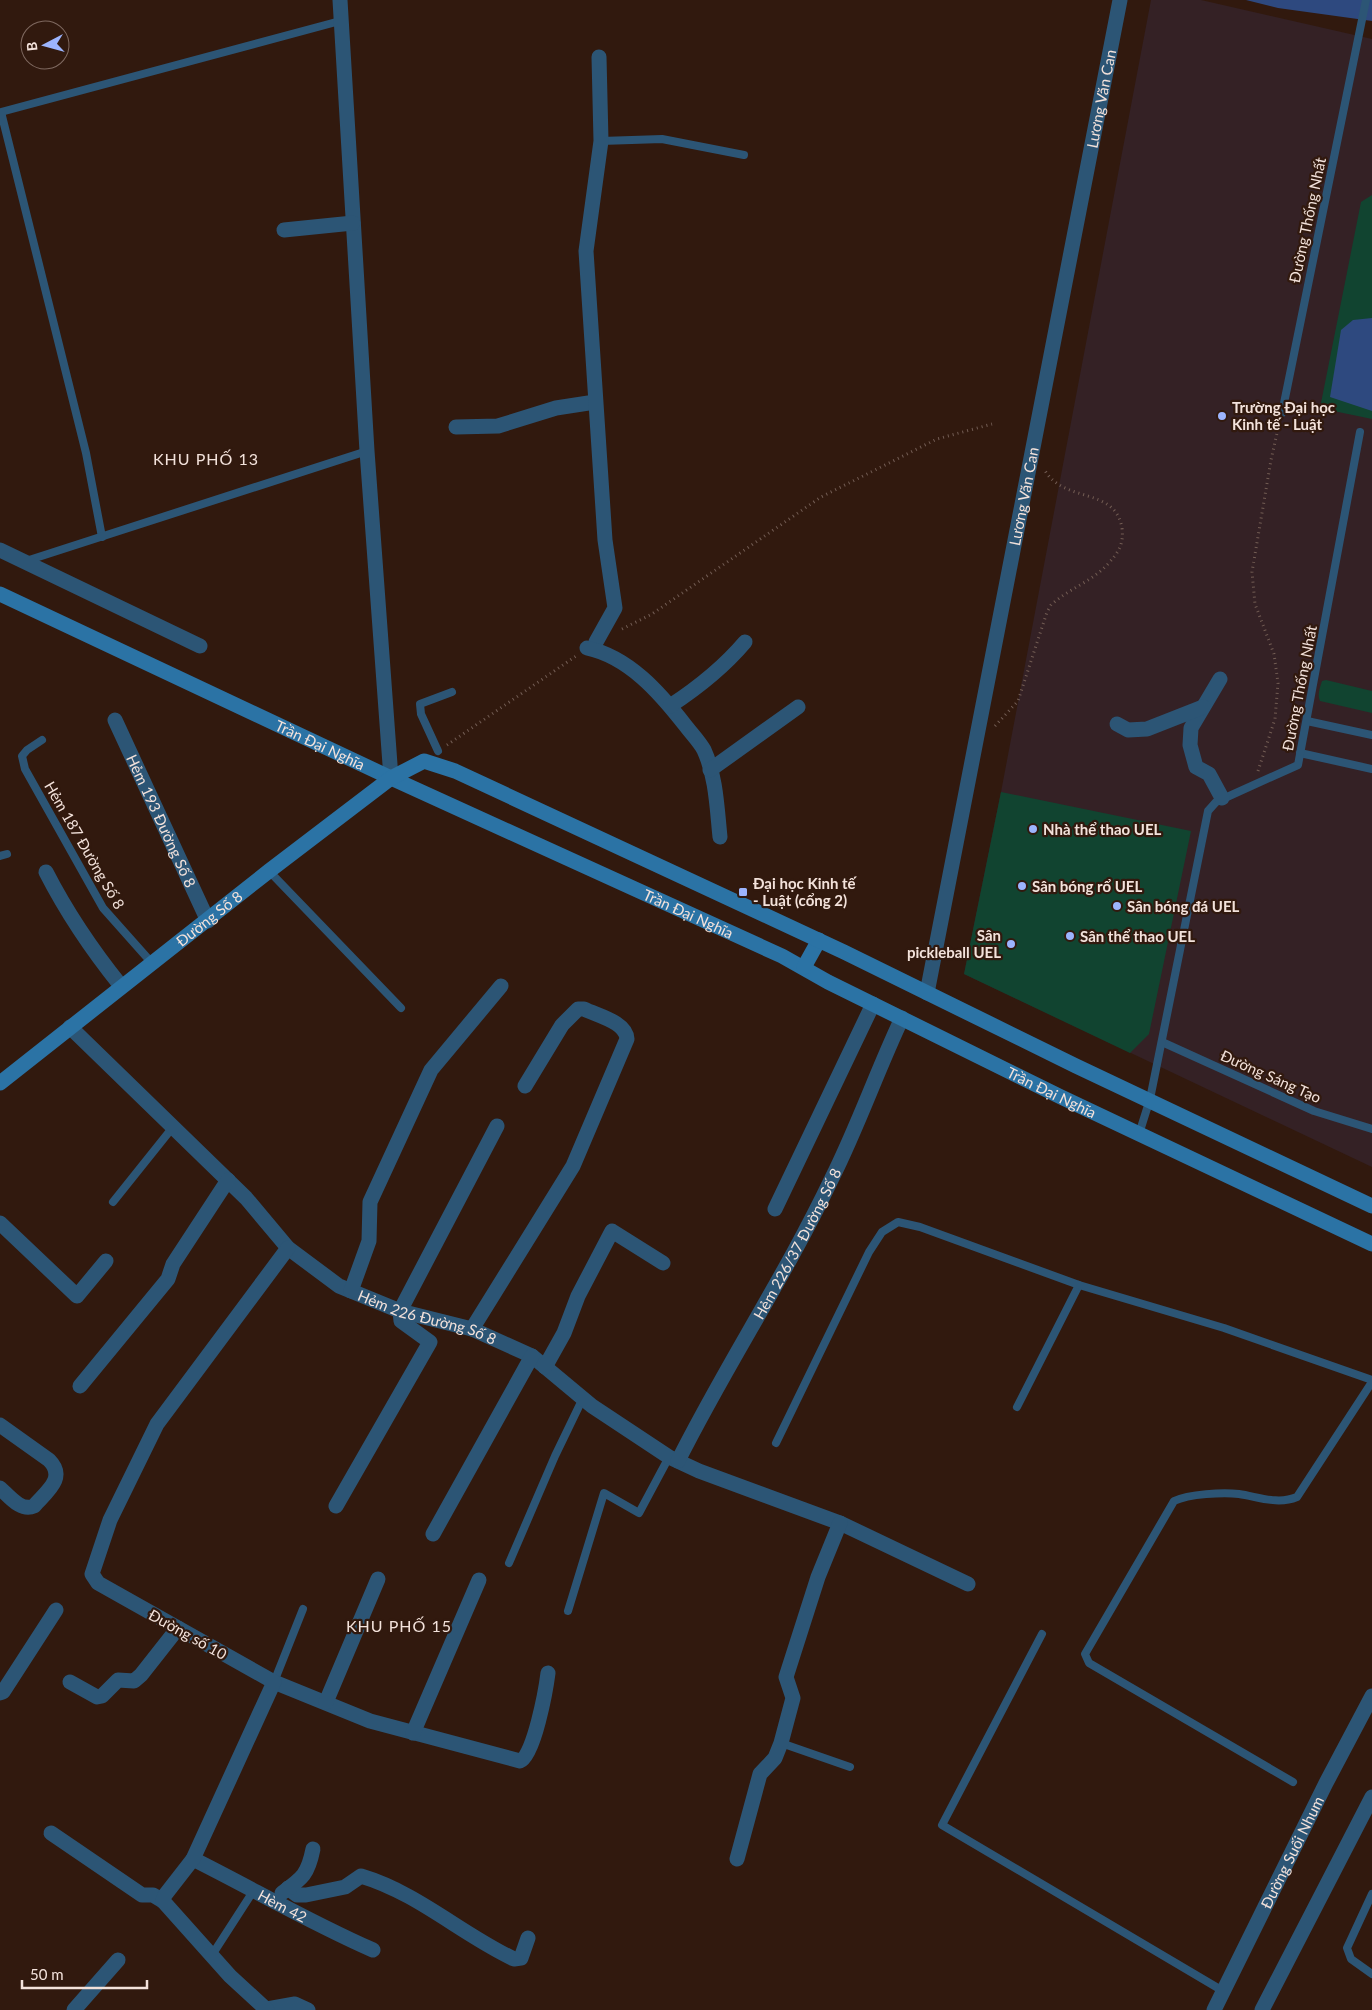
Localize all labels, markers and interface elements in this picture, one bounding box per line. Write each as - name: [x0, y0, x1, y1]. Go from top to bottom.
- north arrow: [20, 20, 70, 70]
- text: B: [23, 41, 41, 52]
- street label: Lương Văn Can: [1082, 48, 1119, 150]
- street label: Đường Thống Nhất: [1285, 155, 1329, 284]
- place label: Trường Đại học Kinh tế - Luật: [1232, 398, 1335, 433]
- marker: Trường Đại học Kinh tế - Luật: [1216, 410, 1228, 422]
- street label: Lương Văn Can: [1005, 445, 1042, 547]
- district label: KHU PHỐ 13: [153, 449, 259, 468]
- street label: Đường Thống Nhất: [1278, 623, 1320, 752]
- street label: Trần Đại Nghĩa: [273, 716, 368, 774]
- street label: Hẻm 193 Đường Số 8: [123, 751, 200, 890]
- street label: Hẻm 187 Đường Số 8: [41, 778, 129, 912]
- place label: Nhà thể thao UEL: [1043, 820, 1162, 838]
- marker: Nhà thể thao UEL: [1027, 823, 1039, 835]
- place label: Đại học Kinh tế - Luật (cổng 2): [753, 874, 858, 909]
- place label: Sân bóng rổ UEL: [1032, 877, 1142, 895]
- marker: Sân bóng rổ UEL: [1016, 880, 1028, 892]
- street label: Trần Đại Nghĩa: [641, 885, 736, 942]
- marker: Đại học Kinh tế - Luật (cổng 2): [737, 886, 749, 898]
- street label: Đường Số 8: [172, 887, 246, 950]
- place label: Sân bóng đá UEL: [1127, 897, 1240, 915]
- marker: Sân bóng đá UEL: [1111, 900, 1123, 912]
- place label: Sân pickleball UEL: [907, 926, 1001, 961]
- place label: Sân thể thao UEL: [1080, 927, 1195, 945]
- marker: Sân thể thao UEL: [1064, 930, 1076, 942]
- marker: Sân pickleball UEL: [1005, 938, 1017, 950]
- street label: Đường Sáng Tạo: [1218, 1046, 1324, 1106]
- street label: Trần Đại Nghĩa: [1004, 1063, 1099, 1121]
- street label: Hẻm 226/37 Đường Số 8: [749, 1165, 845, 1322]
- street label: Hẻm 226 Đường Số 8: [355, 1286, 499, 1348]
- street label: Đường số 10: [146, 1605, 230, 1663]
- district label: KHU PHỐ 15: [346, 1616, 452, 1635]
- street label: Đường Suối Nhum: [1257, 1793, 1327, 1911]
- street label: Hèm 42: [255, 1885, 310, 1926]
- scale bar: [22, 1958, 148, 1990]
- text: 50 m: [30, 1965, 64, 1983]

